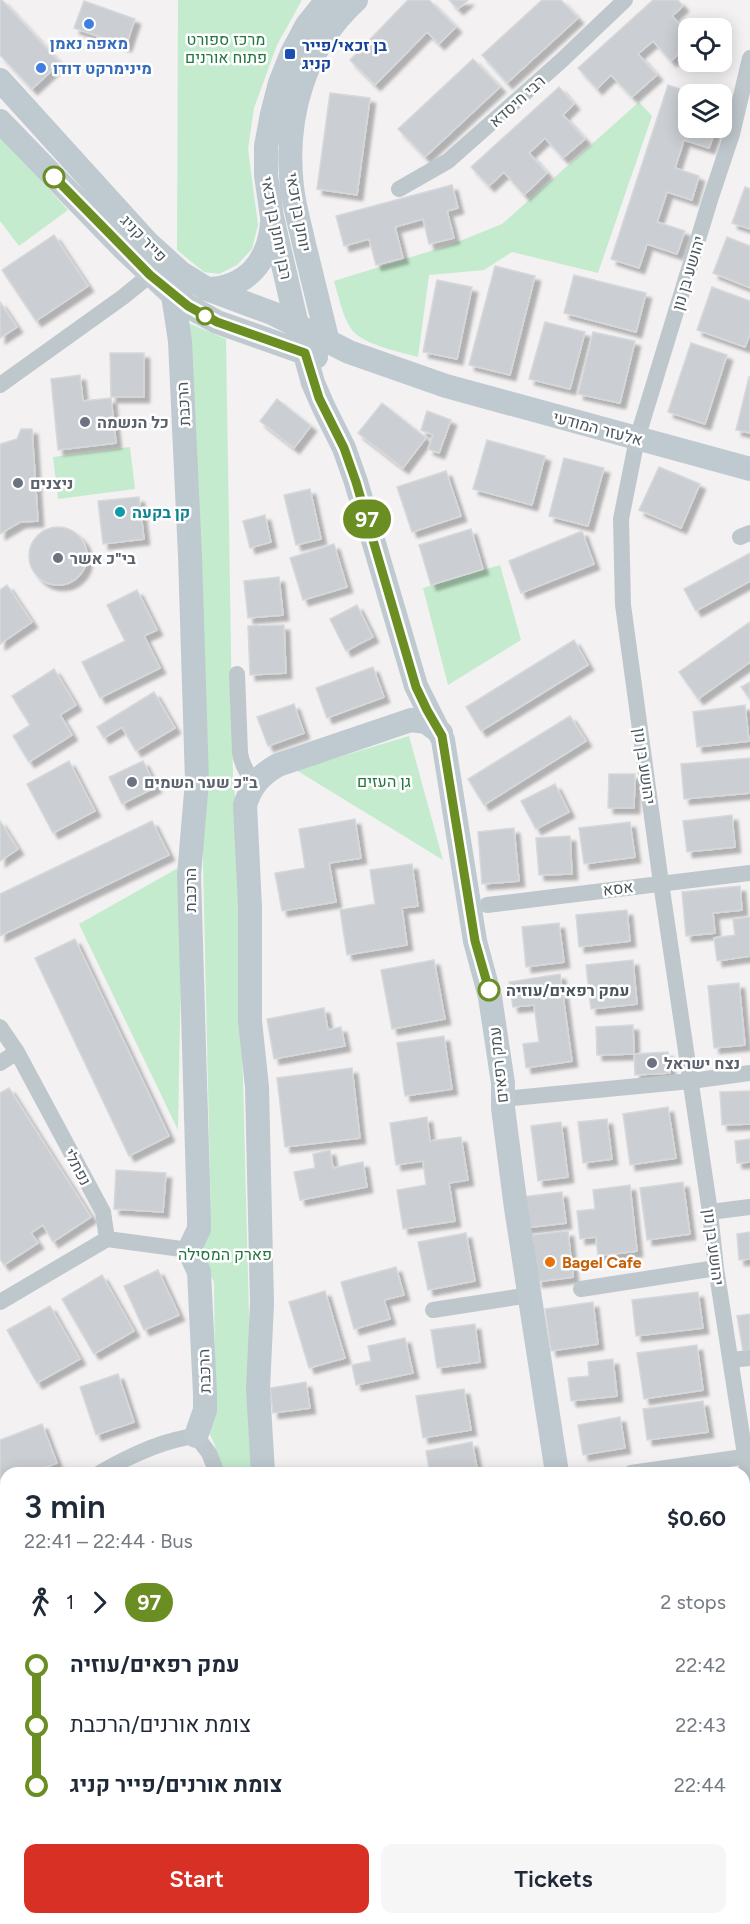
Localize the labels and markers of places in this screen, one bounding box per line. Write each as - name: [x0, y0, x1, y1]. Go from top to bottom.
- marker: מאפה נאמן: [82, 17, 96, 31]
- place label: מאפה נאמן: [50, 34, 128, 53]
- place label: בן זכאי/פייר קניג: [302, 36, 387, 73]
- marker: בן זכאי/פייר קניג: [283, 47, 297, 61]
- place label: מינימרקט דודו: [53, 59, 152, 78]
- marker: מינימרקט דודו: [34, 61, 48, 75]
- unlabelled marker: [43, 166, 65, 188]
- unlabelled marker: [196, 307, 214, 325]
- place label: כל הנשמה: [97, 413, 169, 432]
- marker: כל הנשמה: [78, 415, 92, 429]
- place label: ניצנים: [30, 474, 73, 493]
- marker: ניצנים: [11, 476, 25, 490]
- place label: קן בקעה: [132, 503, 190, 522]
- marker: קן בקעה: [113, 505, 127, 519]
- place label: בי"כ אשר: [70, 549, 136, 568]
- marker: בי"כ אשר: [51, 551, 65, 565]
- place label: ב"כ שער השמים: [144, 773, 258, 792]
- marker: ב"כ שער השמים: [125, 775, 139, 789]
- marker: עמק רפאים/עוזיה: [478, 979, 500, 1001]
- place label: עמק רפאים/עוזיה: [506, 981, 629, 1000]
- place label: נצח ישראל: [664, 1054, 740, 1073]
- marker: נצח ישראל: [645, 1056, 659, 1070]
- place label: Bagel Cafe: [562, 1253, 642, 1272]
- marker: Bagel Cafe: [543, 1255, 557, 1269]

